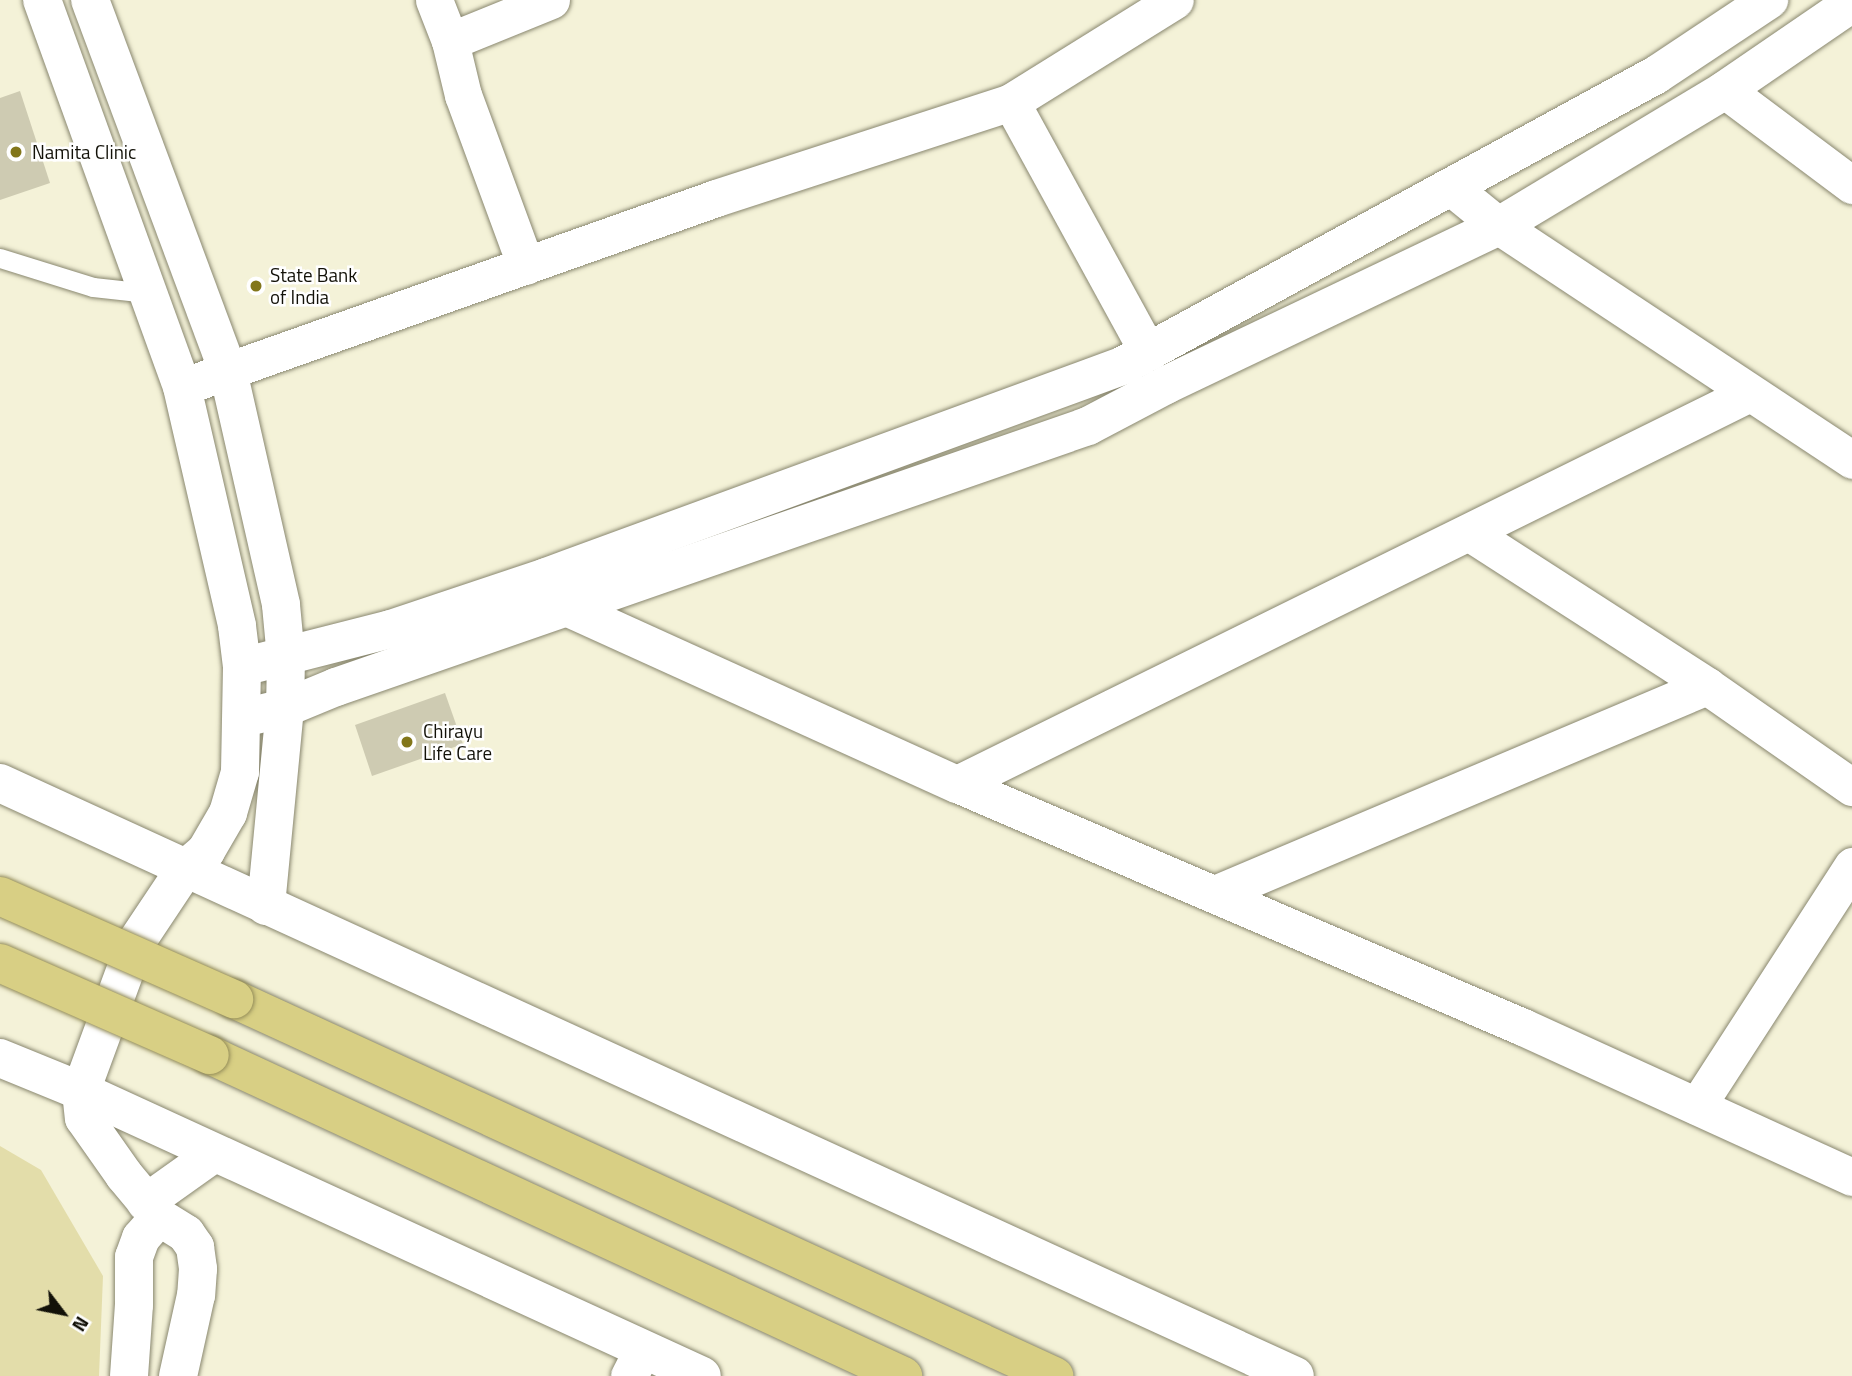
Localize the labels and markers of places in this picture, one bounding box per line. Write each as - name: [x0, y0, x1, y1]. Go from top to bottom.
- place label: Namita Clinic: [32, 141, 136, 163]
- marker: Namita Clinic: [6, 142, 26, 162]
- place label: State Bank of India: [270, 264, 357, 308]
- marker: State Bank of India: [248, 278, 264, 294]
- place label: Chirayu Life Care: [423, 720, 492, 764]
- marker: Chirayu Life Care: [397, 732, 417, 752]

